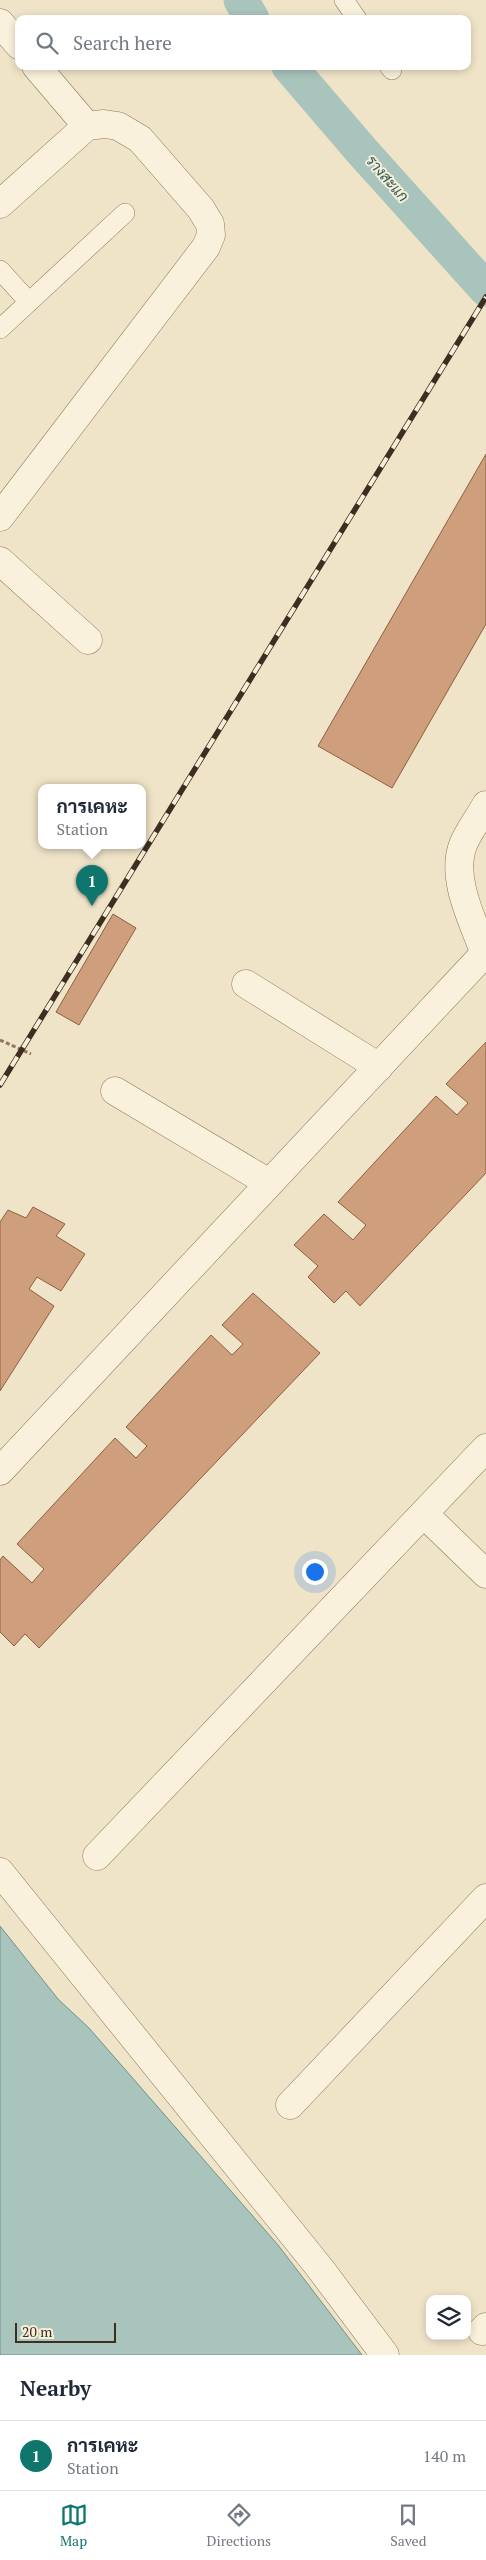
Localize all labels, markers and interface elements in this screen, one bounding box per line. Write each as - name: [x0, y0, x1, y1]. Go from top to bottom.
- search box: [15, 15, 471, 70]
- icon: search: [33, 29, 61, 57]
- text: Search here: [73, 30, 172, 55]
- water label: รางสะแก: [362, 151, 414, 205]
- popup: [38, 784, 146, 849]
- text: การเคหะ: [56, 793, 128, 818]
- text: Station: [56, 818, 108, 840]
- pin: 1: [76, 865, 108, 906]
- your location: [302, 1559, 328, 1585]
- map controls: [426, 2295, 471, 2340]
- button: layers: [426, 2295, 471, 2340]
- scale bar: [15, 2320, 116, 2343]
- text: 20 m: [22, 2322, 52, 2341]
- text: Nearby: [20, 2374, 91, 2402]
- text: การเคหะ: [67, 2432, 138, 2457]
- text: 1: [31, 2445, 41, 2467]
- text: 140 m: [423, 2445, 466, 2467]
- text: Station: [67, 2457, 119, 2479]
- tab: Map: [60, 2501, 88, 2550]
- tab: Directions: [207, 2501, 271, 2550]
- tab: Saved: [390, 2501, 426, 2550]

